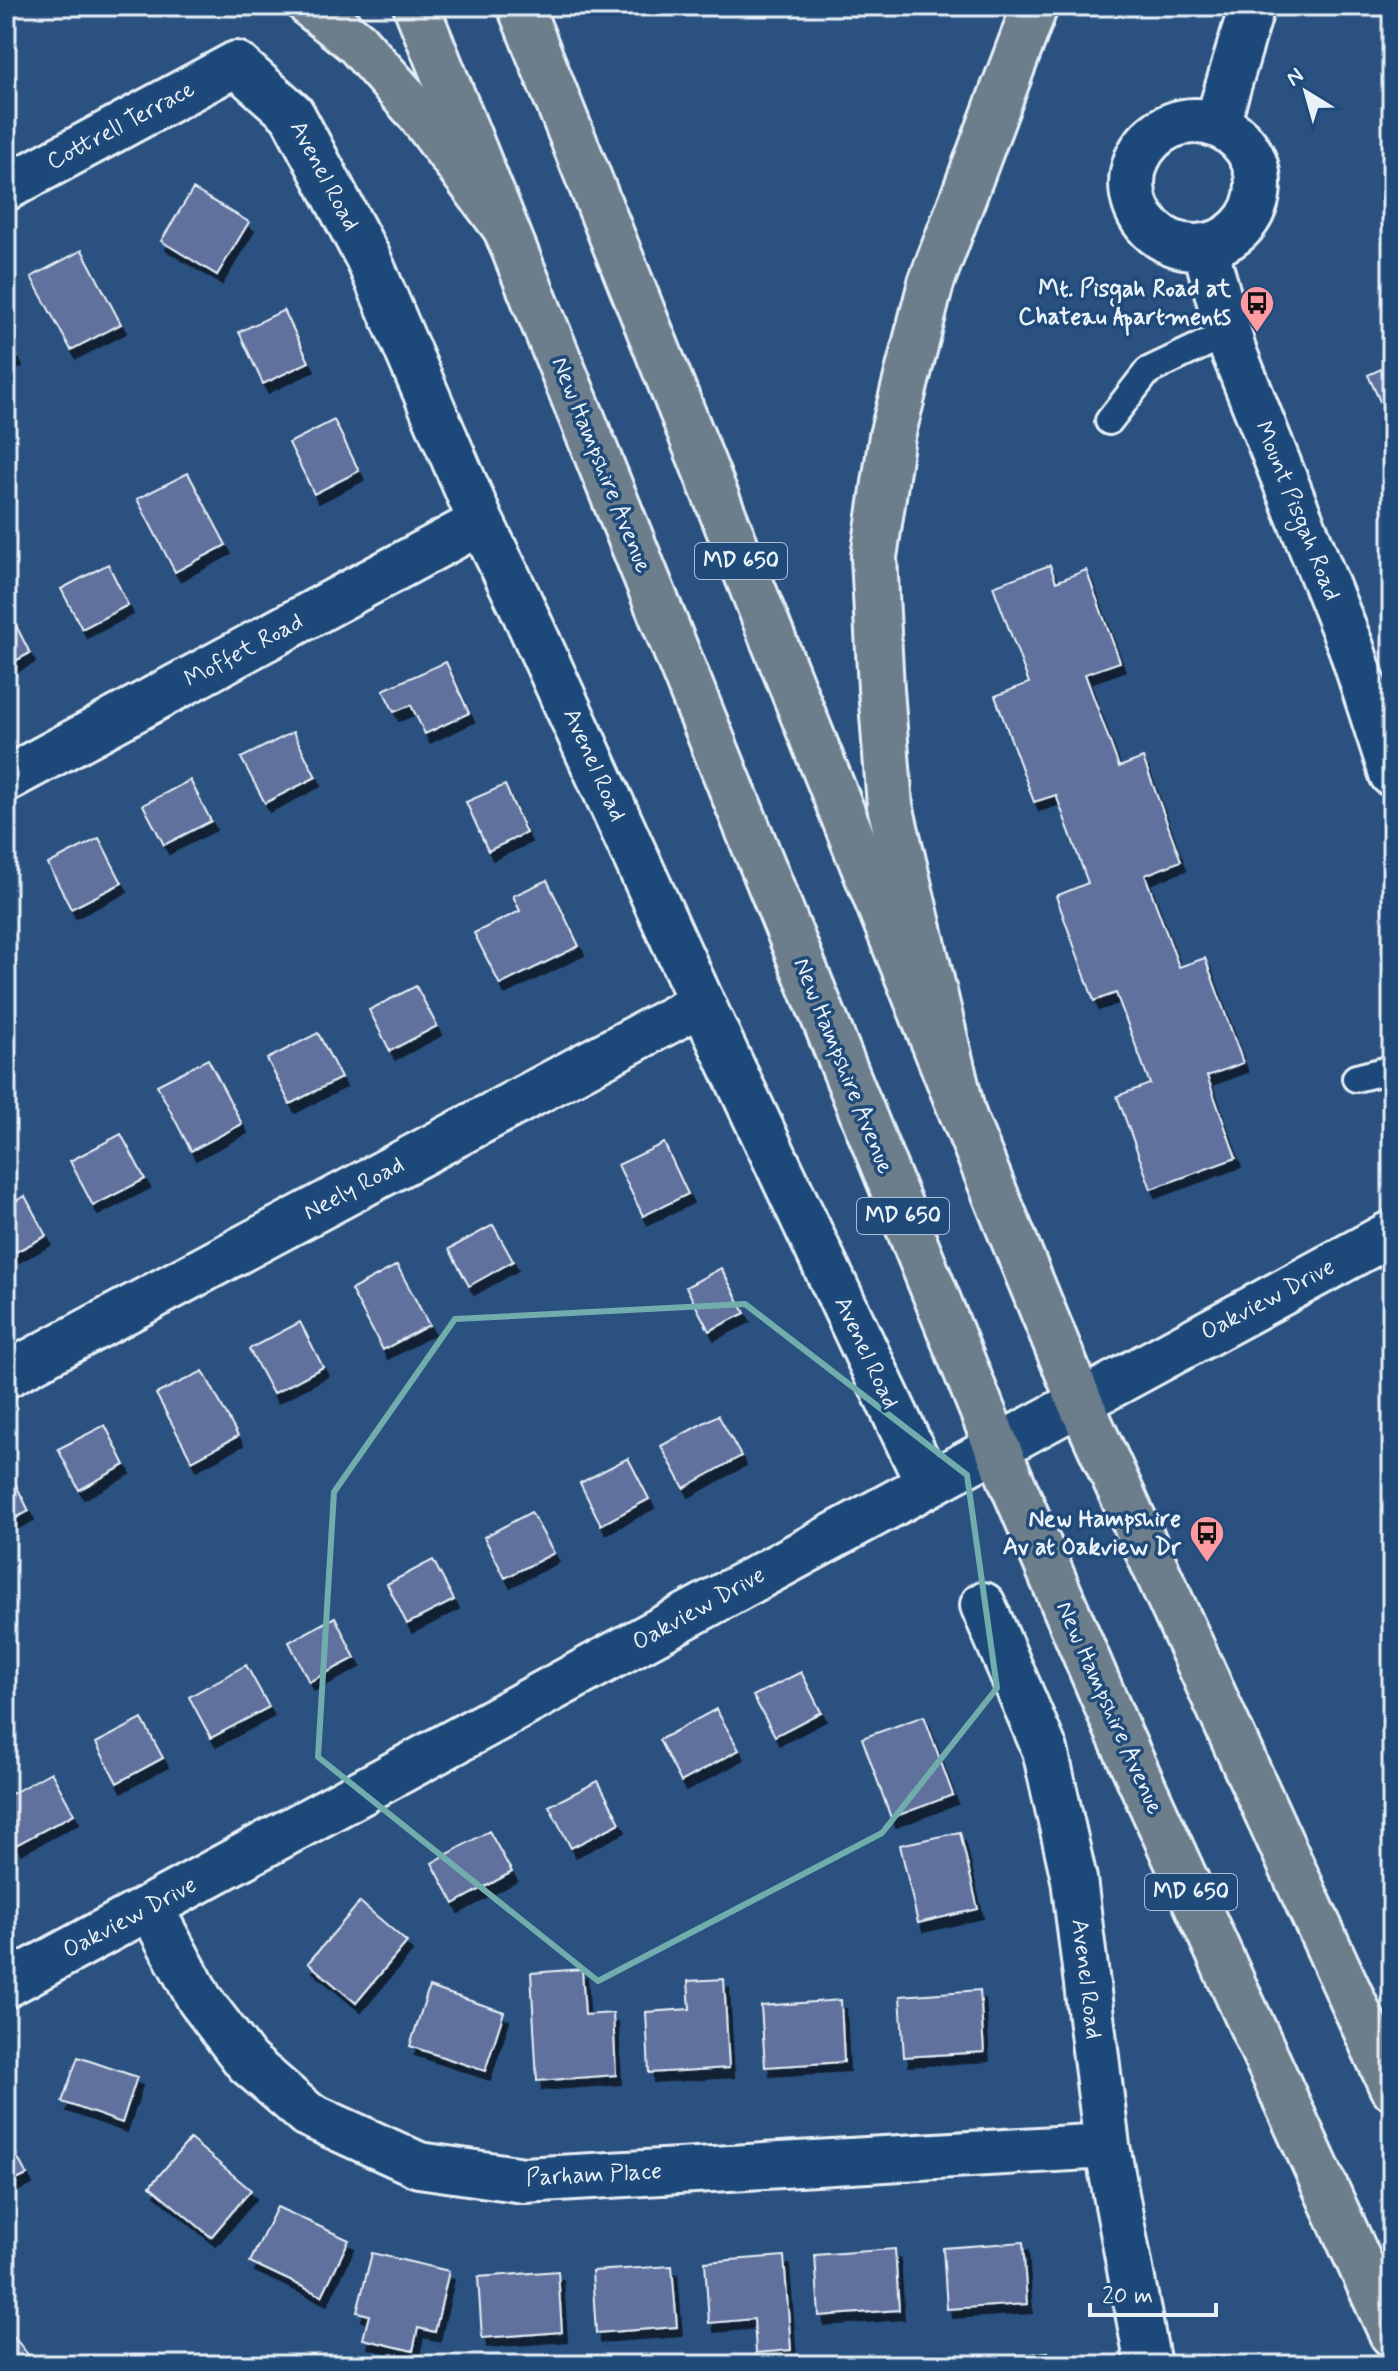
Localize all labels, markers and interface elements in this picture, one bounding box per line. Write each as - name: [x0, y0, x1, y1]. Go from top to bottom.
- north arrow: [1266, 52, 1346, 132]
- text: N: [1281, 62, 1309, 93]
- street label: Cottrell Terrace: [42, 74, 200, 178]
- street label: Avenel Road: [282, 115, 366, 237]
- place label: Mt. Pisgah Road at Chateau Apartments: [1018, 274, 1232, 336]
- bus stop icon: Mt. Pisgah Road at Chateau Apartments: [1238, 284, 1276, 334]
- street label: New Hampshire Avenue: [544, 352, 658, 578]
- street label: Mount Pisgah Road: [1245, 417, 1347, 606]
- road number: MD 650: [695, 543, 787, 579]
- street label: Moffet Road: [179, 607, 309, 695]
- street label: Avenel Road: [555, 704, 633, 826]
- street label: New Hampshire Avenue: [786, 953, 900, 1179]
- street label: Neely Road: [298, 1150, 410, 1228]
- road number: MD 650: [857, 1198, 949, 1234]
- street label: Oakview Drive: [1196, 1252, 1340, 1348]
- street label: Avenel Road: [826, 1292, 906, 1414]
- place label: New Hampshire Av at Oakview Dr: [1003, 1504, 1182, 1563]
- bus stop icon: New Hampshire Av at Oakview Dr: [1188, 1514, 1226, 1564]
- street label: Oakview Drive: [627, 1560, 771, 1658]
- street label: New Hampshire Avenue: [1048, 1597, 1170, 1819]
- street label: Oakview Drive: [58, 1870, 202, 1966]
- road number: MD 650: [1145, 1874, 1237, 1910]
- street label: Avenel Road: [1063, 1917, 1109, 2041]
- street label: Parham Place: [525, 2156, 663, 2194]
- scale bar: [1090, 2267, 1216, 2317]
- text: 20 m: [1102, 2281, 1153, 2312]

